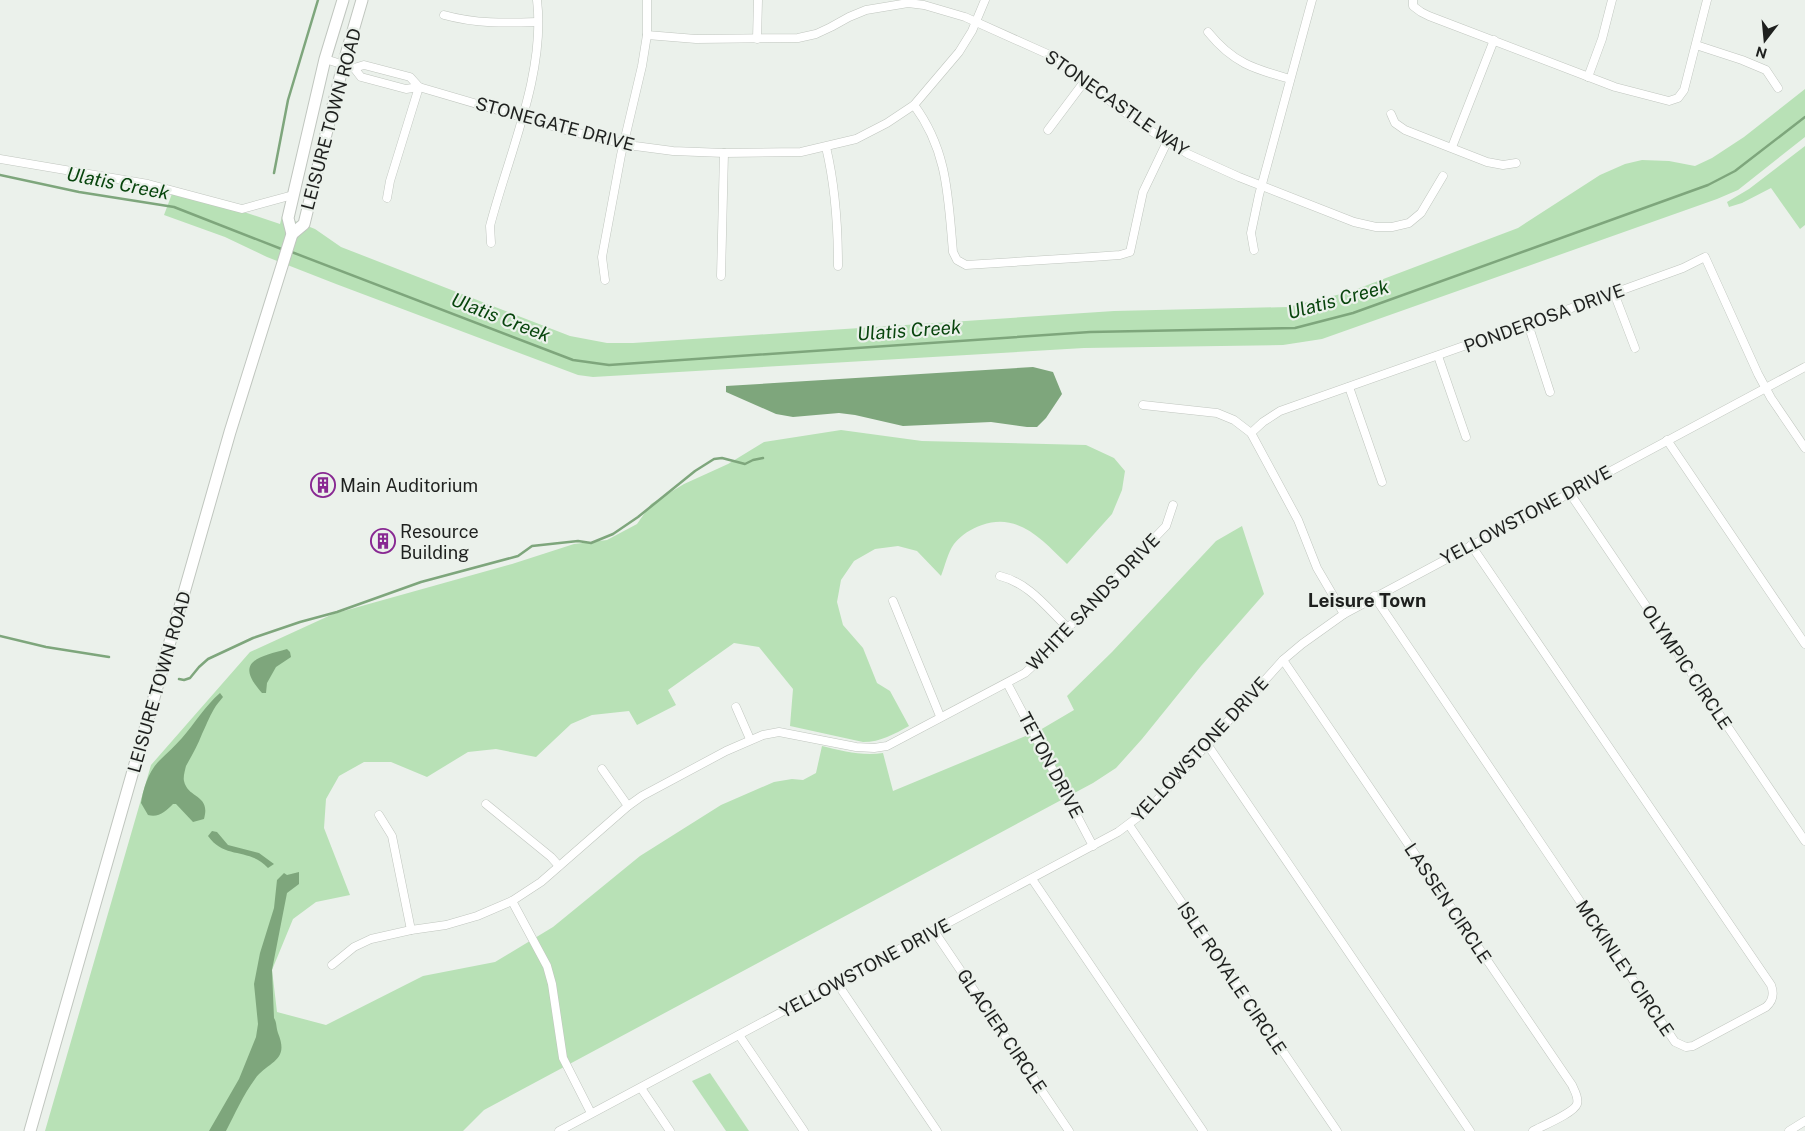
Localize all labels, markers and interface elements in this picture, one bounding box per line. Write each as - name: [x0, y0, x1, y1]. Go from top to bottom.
- north arrow: [1740, 15, 1790, 65]
- street label: LEISURE TOWN ROAD: [297, 26, 365, 212]
- text: N: [1754, 43, 1769, 62]
- street label: STONECASTLE WAY: [1041, 46, 1193, 160]
- street label: STONEGATE DRIVE: [473, 93, 637, 155]
- water label: Ulatis Creek: [65, 162, 172, 204]
- water label: Ulatis Creek: [1285, 275, 1392, 323]
- street label: PONDEROSA DRIVE: [1461, 279, 1627, 357]
- water label: Ulatis Creek: [448, 288, 554, 346]
- water label: Ulatis Creek: [856, 315, 963, 345]
- street label: YELLOWSTONE DRIVE: [1437, 461, 1615, 569]
- building icon: Main Auditorium: [310, 472, 336, 498]
- place label: Main Auditorium: [340, 475, 478, 496]
- place label: Resource Building: [400, 521, 479, 563]
- building icon: Resource Building: [370, 528, 396, 554]
- street label: WHITE SANDS DRIVE: [1022, 529, 1164, 675]
- street label: LEISURE TOWN ROAD: [123, 589, 195, 775]
- district label: Leisure Town: [1308, 589, 1426, 611]
- street label: OLYMPIC CIRCLE: [1638, 601, 1736, 733]
- street label: YELLOWSTONE DRIVE: [1127, 672, 1273, 826]
- street label: TETON DRIVE: [1014, 708, 1088, 822]
- street label: LASSEN CIRCLE: [1400, 839, 1496, 967]
- street label: MCKINLEY CIRCLE: [1572, 896, 1678, 1040]
- street label: ISLE ROYALE CIRCLE: [1173, 898, 1291, 1058]
- street label: YELLOWSTONE DRIVE: [776, 914, 954, 1022]
- street label: GLACIER CIRCLE: [953, 965, 1051, 1097]

